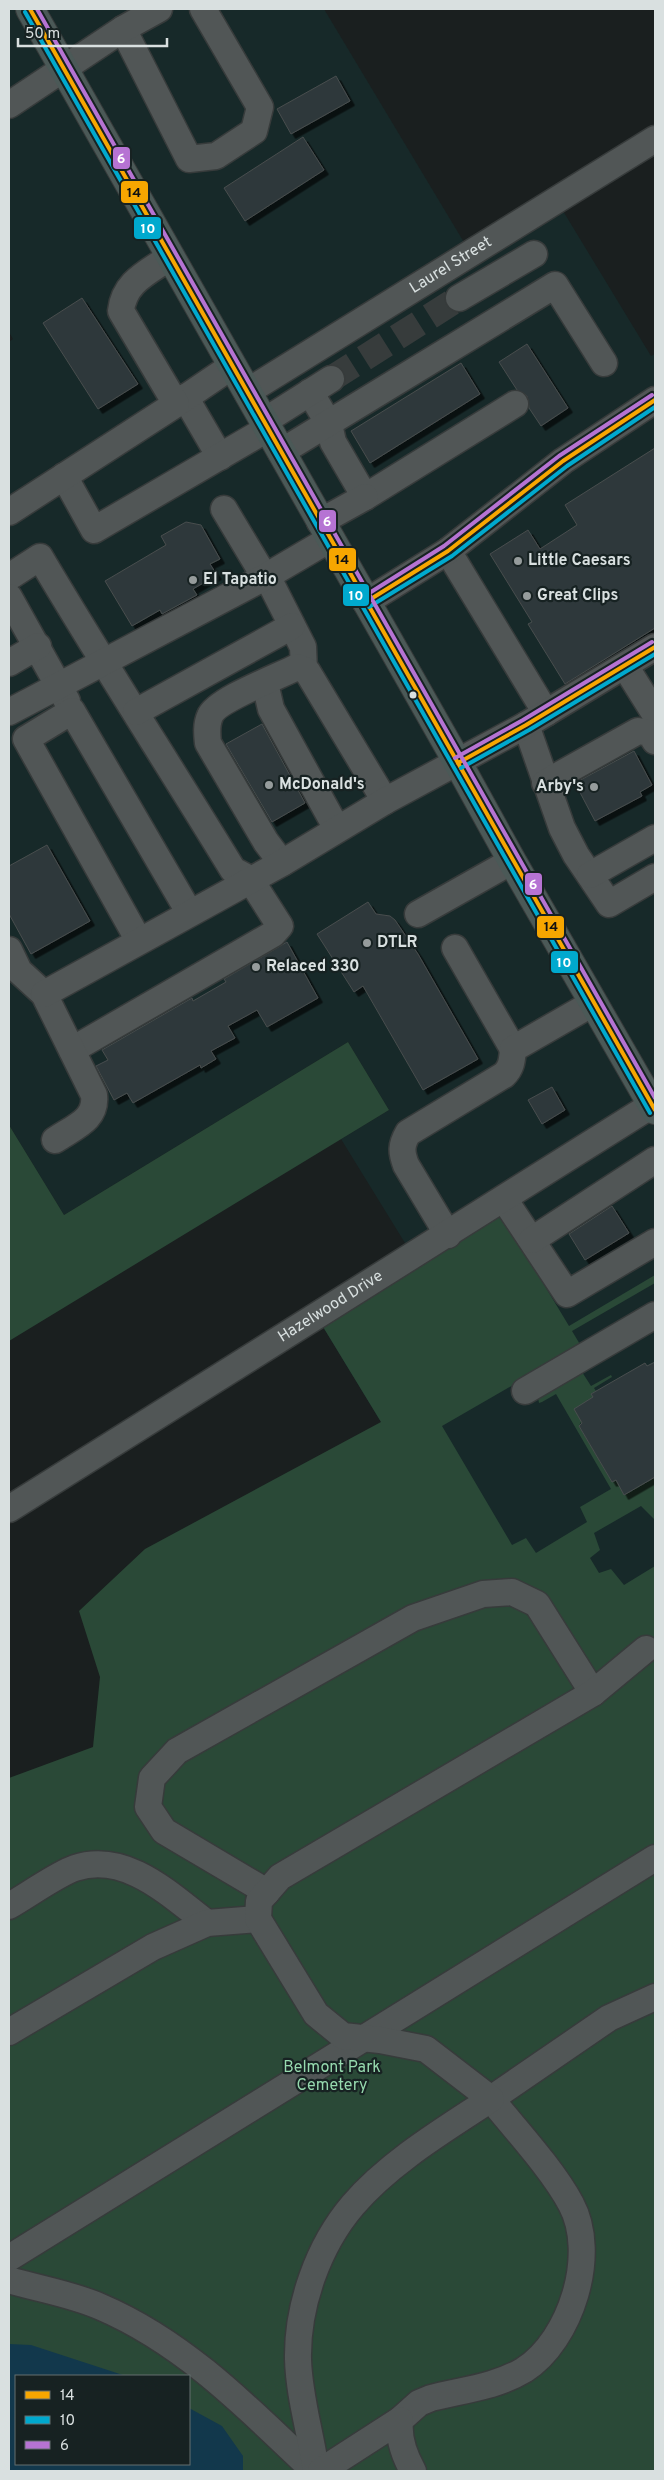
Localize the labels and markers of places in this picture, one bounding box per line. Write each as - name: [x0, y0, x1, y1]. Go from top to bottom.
- place label: Little Caesars: [528, 551, 631, 571]
- marker: Little Caesars: [512, 555, 524, 567]
- place label: El Tapatio: [203, 570, 277, 590]
- marker: El Tapatio: [187, 574, 199, 586]
- place label: Great Clips: [537, 586, 618, 606]
- marker: Great Clips: [521, 590, 533, 602]
- unlabelled marker: [408, 690, 418, 700]
- place label: McDonald's: [279, 775, 365, 795]
- place label: Arby's: [536, 777, 584, 797]
- marker: McDonald's: [263, 779, 275, 791]
- marker: Arby's: [588, 781, 600, 793]
- place label: DTLR: [377, 933, 418, 953]
- marker: DTLR: [361, 937, 373, 949]
- place label: Relaced 330: [266, 957, 360, 977]
- marker: Relaced 330: [250, 961, 262, 973]

